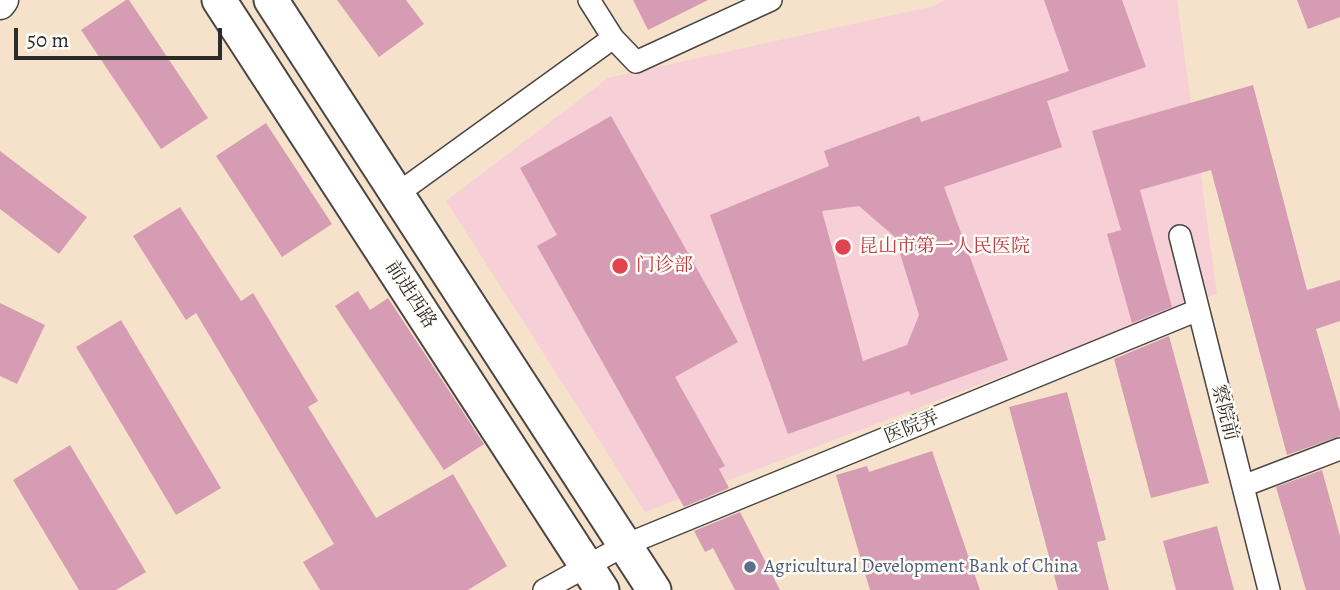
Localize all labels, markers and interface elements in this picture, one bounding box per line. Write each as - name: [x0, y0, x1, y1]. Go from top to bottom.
- scale bar: [18, 14, 226, 58]
- text: 50 m: [27, 26, 69, 54]
- place label: 昆山市第一人民医院: [859, 236, 1030, 258]
- marker: 昆山市第一人民医院: [833, 237, 853, 257]
- place label: 门诊部: [636, 255, 693, 277]
- marker: 门诊部: [610, 256, 630, 276]
- street label: 前进西路: [380, 257, 440, 333]
- street label: 察院前: [1206, 383, 1242, 443]
- street label: 医院弄: [881, 407, 943, 449]
- place label: Agricultural Development Bank of China: [764, 556, 1079, 578]
- marker: Agricultural Development Bank of China: [742, 559, 758, 575]

